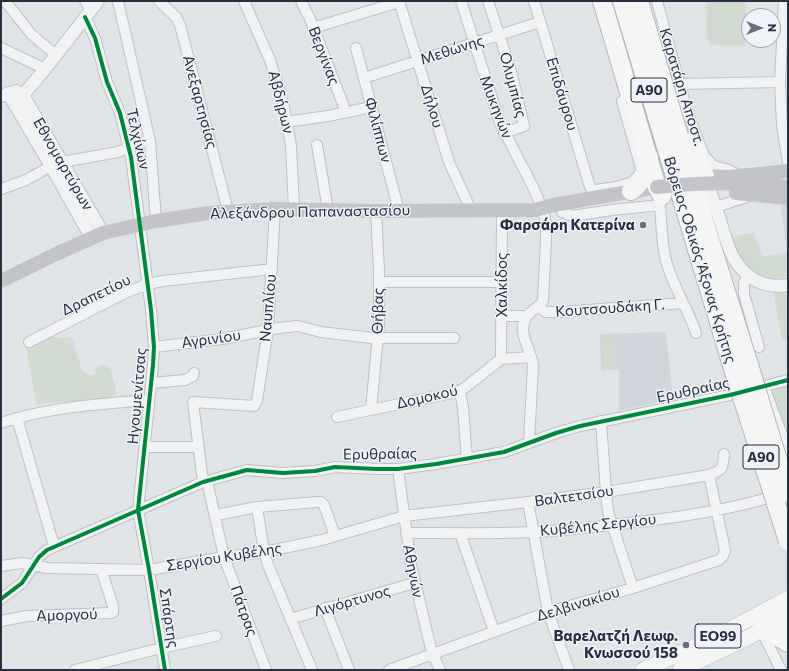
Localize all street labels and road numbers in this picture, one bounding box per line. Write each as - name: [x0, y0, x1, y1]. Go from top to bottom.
- street label: Βεργίνας: [305, 24, 343, 88]
- street label: Καρατάρη Αποστ.: [656, 26, 708, 148]
- street label: Μεθώνης: [418, 31, 486, 69]
- street label: Ολυμπίας: [496, 50, 530, 120]
- street label: Ανεξαρτησίας: [179, 53, 221, 151]
- street label: Επιδάυρου: [542, 55, 582, 133]
- street label: Αβδήρων: [264, 68, 298, 136]
- street label: Μυκηνών: [476, 73, 516, 141]
- road number: Α90: [631, 78, 667, 102]
- street label: Δήλου: [417, 82, 447, 130]
- street label: Φιλίππων: [361, 95, 395, 165]
- street label: Τελχίνων: [122, 107, 154, 171]
- street label: Εθνομαρτύρων: [29, 114, 97, 214]
- street label: Βόρειος Οδικός Άξονας Κρήτης: [660, 154, 740, 366]
- street label: Αλεξάνδρου Παπαναστασίου: [210, 201, 410, 223]
- street label: Χαλκίδος: [493, 253, 511, 317]
- street label: Δραπετίου: [58, 271, 134, 319]
- street label: Ναυπλίου: [256, 273, 280, 343]
- street label: Θήβας: [369, 288, 387, 334]
- street label: Κουτσουδάκη Γ.: [555, 295, 665, 321]
- street label: Αγρινίου: [180, 326, 242, 352]
- street label: Ηγουμενίτσας: [124, 347, 150, 445]
- street label: Ερυθραίας: [655, 373, 731, 407]
- street label: Δομοκού: [395, 381, 459, 413]
- street label: Ερυθραίας: [343, 444, 417, 464]
- road number: Α90: [743, 445, 779, 469]
- street label: Βαλτετσίου: [533, 482, 615, 510]
- street label: Κυβέλης Σεργίου: [539, 510, 657, 540]
- street label: Σεργίου Κυβέλης: [165, 539, 283, 575]
- street label: Αθηνών: [399, 543, 427, 599]
- street label: Λιγόρτυνος: [312, 581, 392, 621]
- street label: Πάτρας: [226, 583, 262, 639]
- street label: Δελβινακίου: [534, 583, 622, 625]
- street label: Σπάρτης: [155, 587, 183, 649]
- street label: Αμοργού: [36, 605, 98, 625]
- road number: ΕΟ99: [695, 624, 741, 648]

